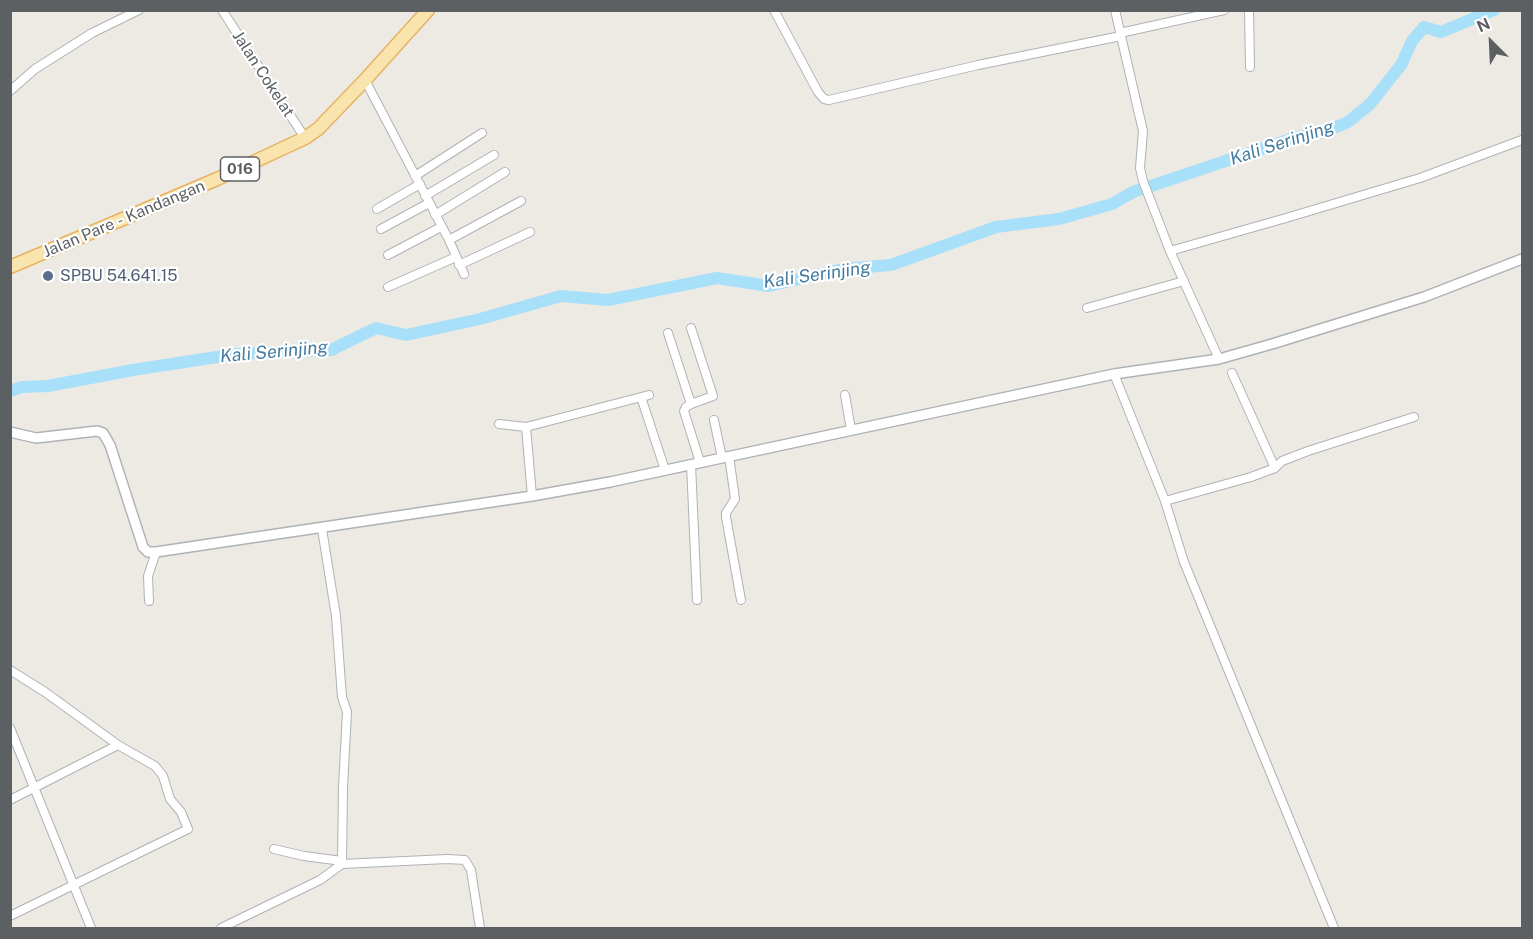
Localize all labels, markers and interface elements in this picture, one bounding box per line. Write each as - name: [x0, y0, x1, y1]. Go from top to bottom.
- north arrow: [1461, 12, 1521, 72]
- text: N: [1474, 14, 1493, 36]
- street label: Jalan Cokelat: [228, 27, 298, 121]
- water label: Kali Serinjing: [1227, 116, 1337, 170]
- road number: 016: [220, 157, 260, 181]
- street label: Jalan Pare - Kandangan: [40, 176, 208, 262]
- water label: Kali Serinjing: [762, 257, 872, 293]
- place label: SPBU 54.641.15: [60, 266, 177, 286]
- marker: SPBU 54.641.15: [41, 269, 55, 283]
- water label: Kali Serinjing: [219, 337, 329, 367]

